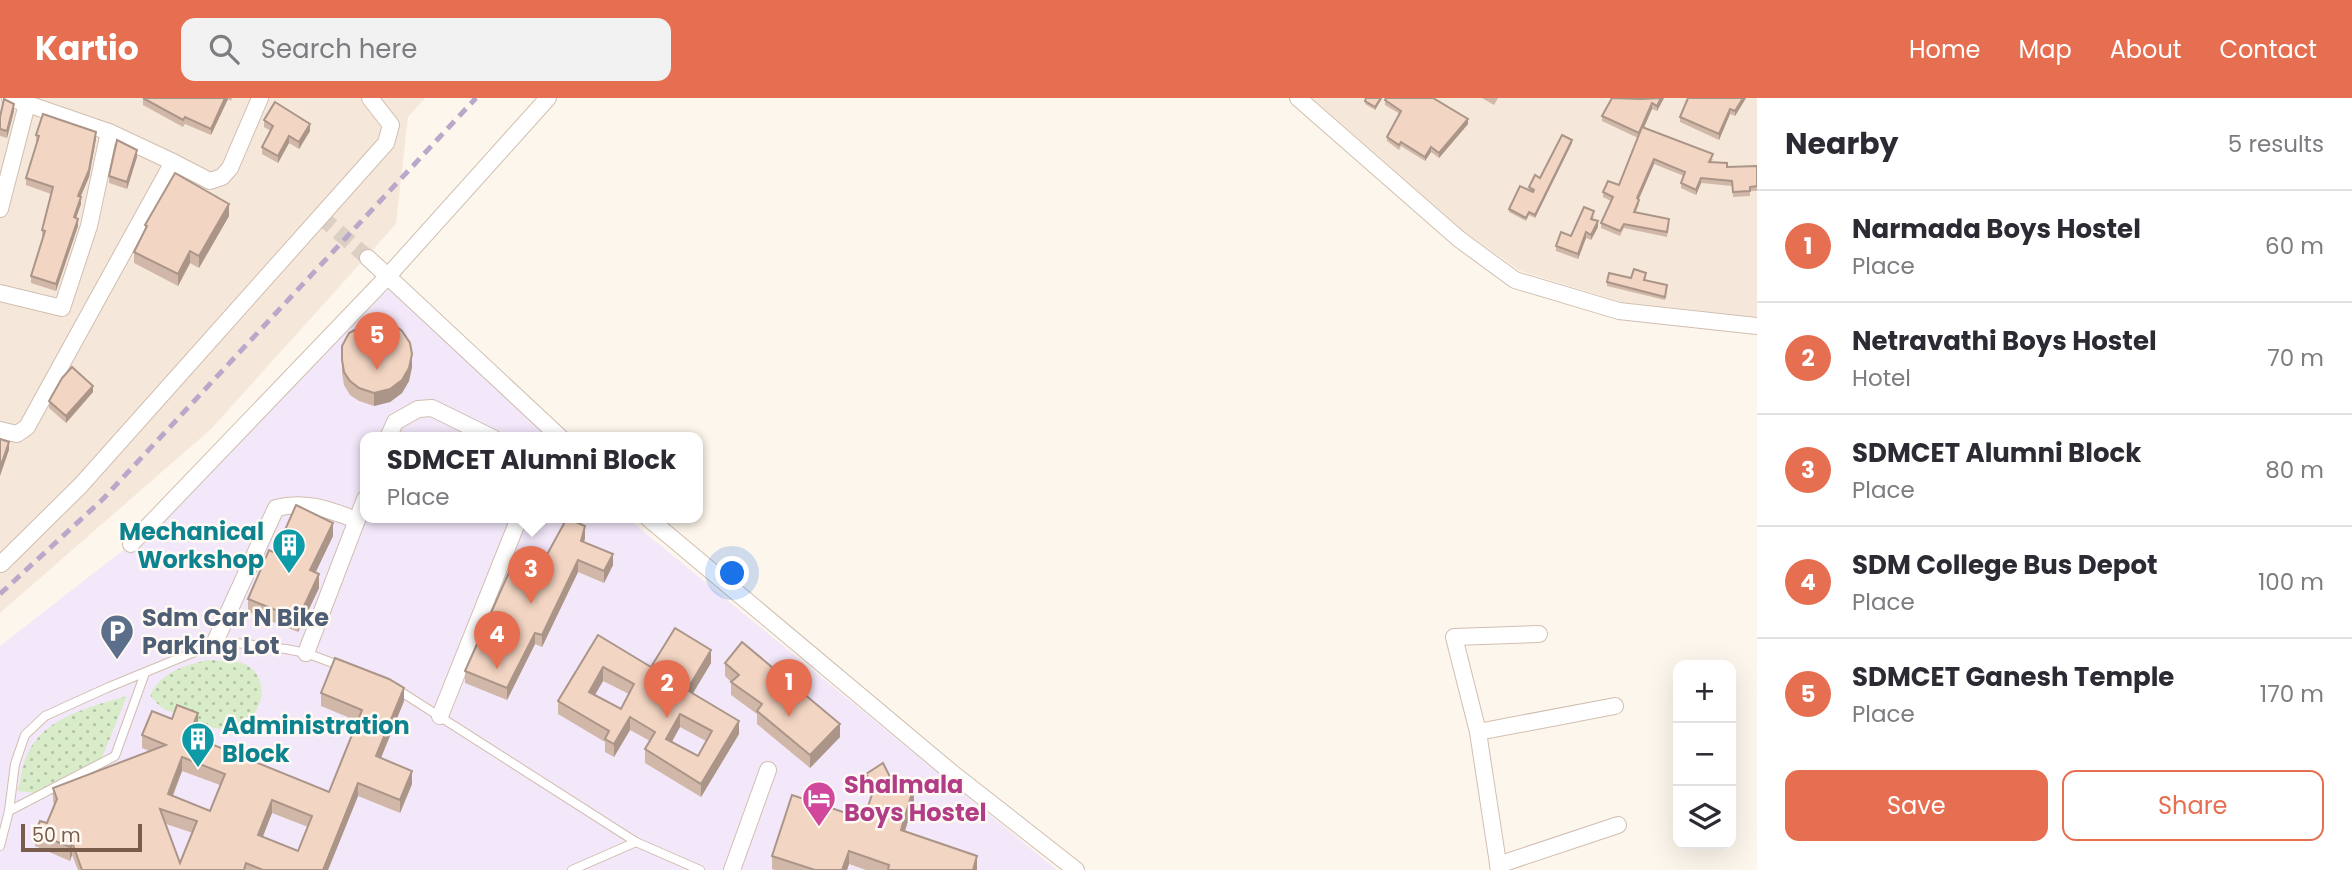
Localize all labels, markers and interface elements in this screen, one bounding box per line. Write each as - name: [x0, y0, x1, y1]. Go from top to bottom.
- search box: [181, 18, 671, 81]
- text: Kartio: [35, 25, 139, 72]
- icon: search: [205, 30, 243, 68]
- text: Search here: [261, 31, 417, 67]
- text: Home: [1909, 33, 1981, 66]
- text: Map: [2019, 33, 2072, 66]
- text: About: [2110, 33, 2181, 66]
- text: Contact: [2219, 33, 2317, 66]
- text: Nearby: [1785, 122, 1899, 165]
- text: 5 results: [2228, 128, 2324, 160]
- text: Narmada Boys Hostel: [1852, 211, 2141, 247]
- text: 1: [1804, 230, 1812, 262]
- text: 60 m: [2265, 230, 2324, 262]
- text: Place: [1852, 250, 1915, 282]
- pin: 5: [354, 312, 400, 370]
- text: Netravathi Boys Hostel: [1852, 323, 2157, 359]
- text: 2: [1801, 342, 1815, 374]
- text: 70 m: [2267, 342, 2324, 374]
- text: Hotel: [1852, 362, 1911, 394]
- popup: [360, 432, 703, 523]
- text: SDMCET Alumni Block: [1852, 435, 2141, 471]
- text: SDMCET Alumni Block: [387, 442, 676, 478]
- text: 3: [1801, 454, 1815, 486]
- text: 80 m: [2265, 454, 2324, 486]
- text: Place: [1852, 474, 1915, 506]
- text: Place: [387, 481, 450, 513]
- place label: Mechanical Workshop: [119, 515, 264, 576]
- building icon: Mechanical Workshop: [270, 526, 308, 575]
- pin: 3: [508, 546, 554, 604]
- text: SDM College Bus Depot: [1852, 547, 2158, 583]
- your location: [715, 556, 749, 590]
- text: 4: [1800, 566, 1816, 598]
- text: 100 m: [2258, 566, 2324, 598]
- text: Place: [1852, 586, 1915, 618]
- place label: Sdm Car N Bike Parking Lot: [142, 601, 329, 662]
- pin: 4: [474, 611, 520, 669]
- parking icon: Sdm Car N Bike Parking Lot: [98, 612, 136, 661]
- pin: 1: [766, 659, 812, 717]
- text: SDMCET Ganesh Temple: [1852, 659, 2174, 695]
- pin: 2: [644, 660, 690, 718]
- map controls: [1673, 660, 1736, 849]
- button: +: [1673, 660, 1736, 723]
- text: 5: [1801, 678, 1815, 710]
- text: 170 m: [2260, 678, 2324, 710]
- text: Place: [1852, 698, 1915, 730]
- place label: Administration Block: [222, 709, 410, 770]
- building icon: Administration Block: [179, 720, 217, 769]
- button: −: [1673, 723, 1736, 786]
- place label: Shalmala Boys Hostel: [844, 768, 987, 829]
- button: Save: [1785, 770, 2048, 841]
- button: Share: [2062, 770, 2324, 841]
- hotel icon: Shalmala Boys Hostel: [800, 779, 838, 828]
- button: layers: [1673, 786, 1736, 849]
- scale bar: [21, 821, 142, 853]
- text: 50 m: [32, 822, 81, 849]

